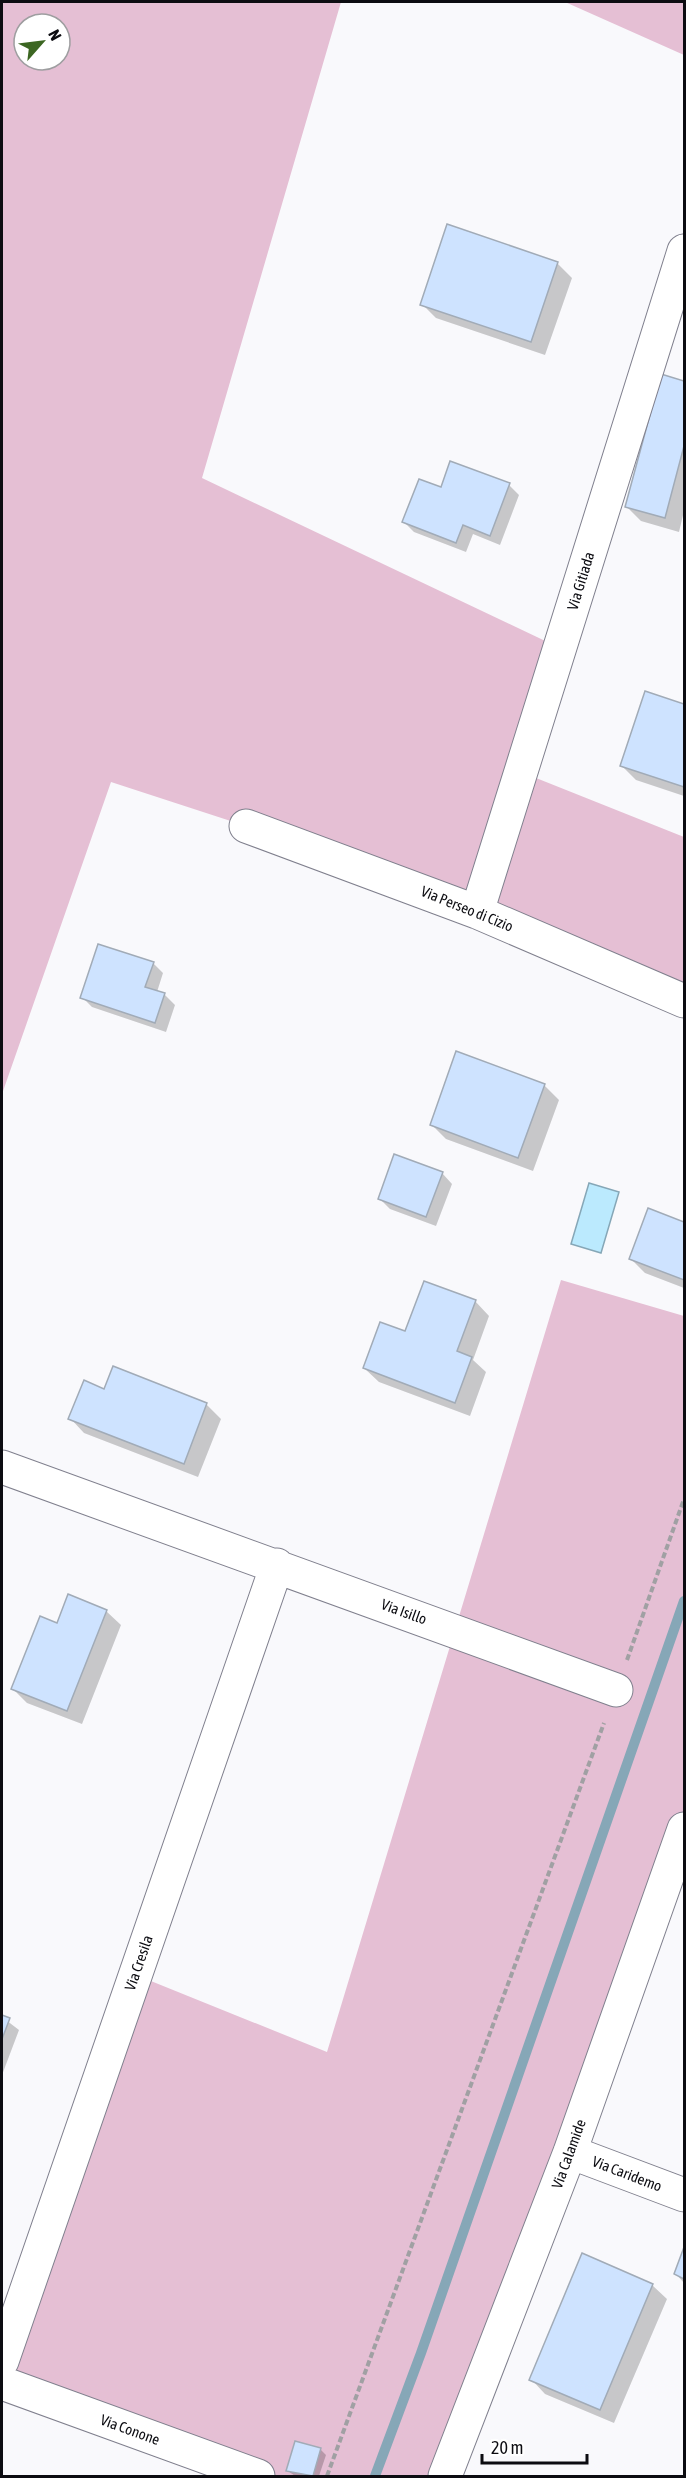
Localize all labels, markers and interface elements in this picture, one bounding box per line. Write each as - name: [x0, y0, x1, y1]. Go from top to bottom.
- north arrow: [12, 12, 72, 72]
- text: N: [45, 27, 65, 43]
- street label: Via Gitiada: [564, 550, 597, 612]
- street label: Via Perseo di Cizio: [419, 882, 516, 935]
- street label: Via Isillo: [379, 1595, 429, 1628]
- street label: Via Cresila: [121, 1933, 156, 1993]
- street label: Via Calamide: [548, 2117, 589, 2191]
- street label: Via Caridemo: [590, 2152, 664, 2195]
- street label: Via Conone: [98, 2411, 162, 2448]
- scale bar: [482, 2427, 587, 2465]
- text: 20 m: [491, 2437, 523, 2458]

